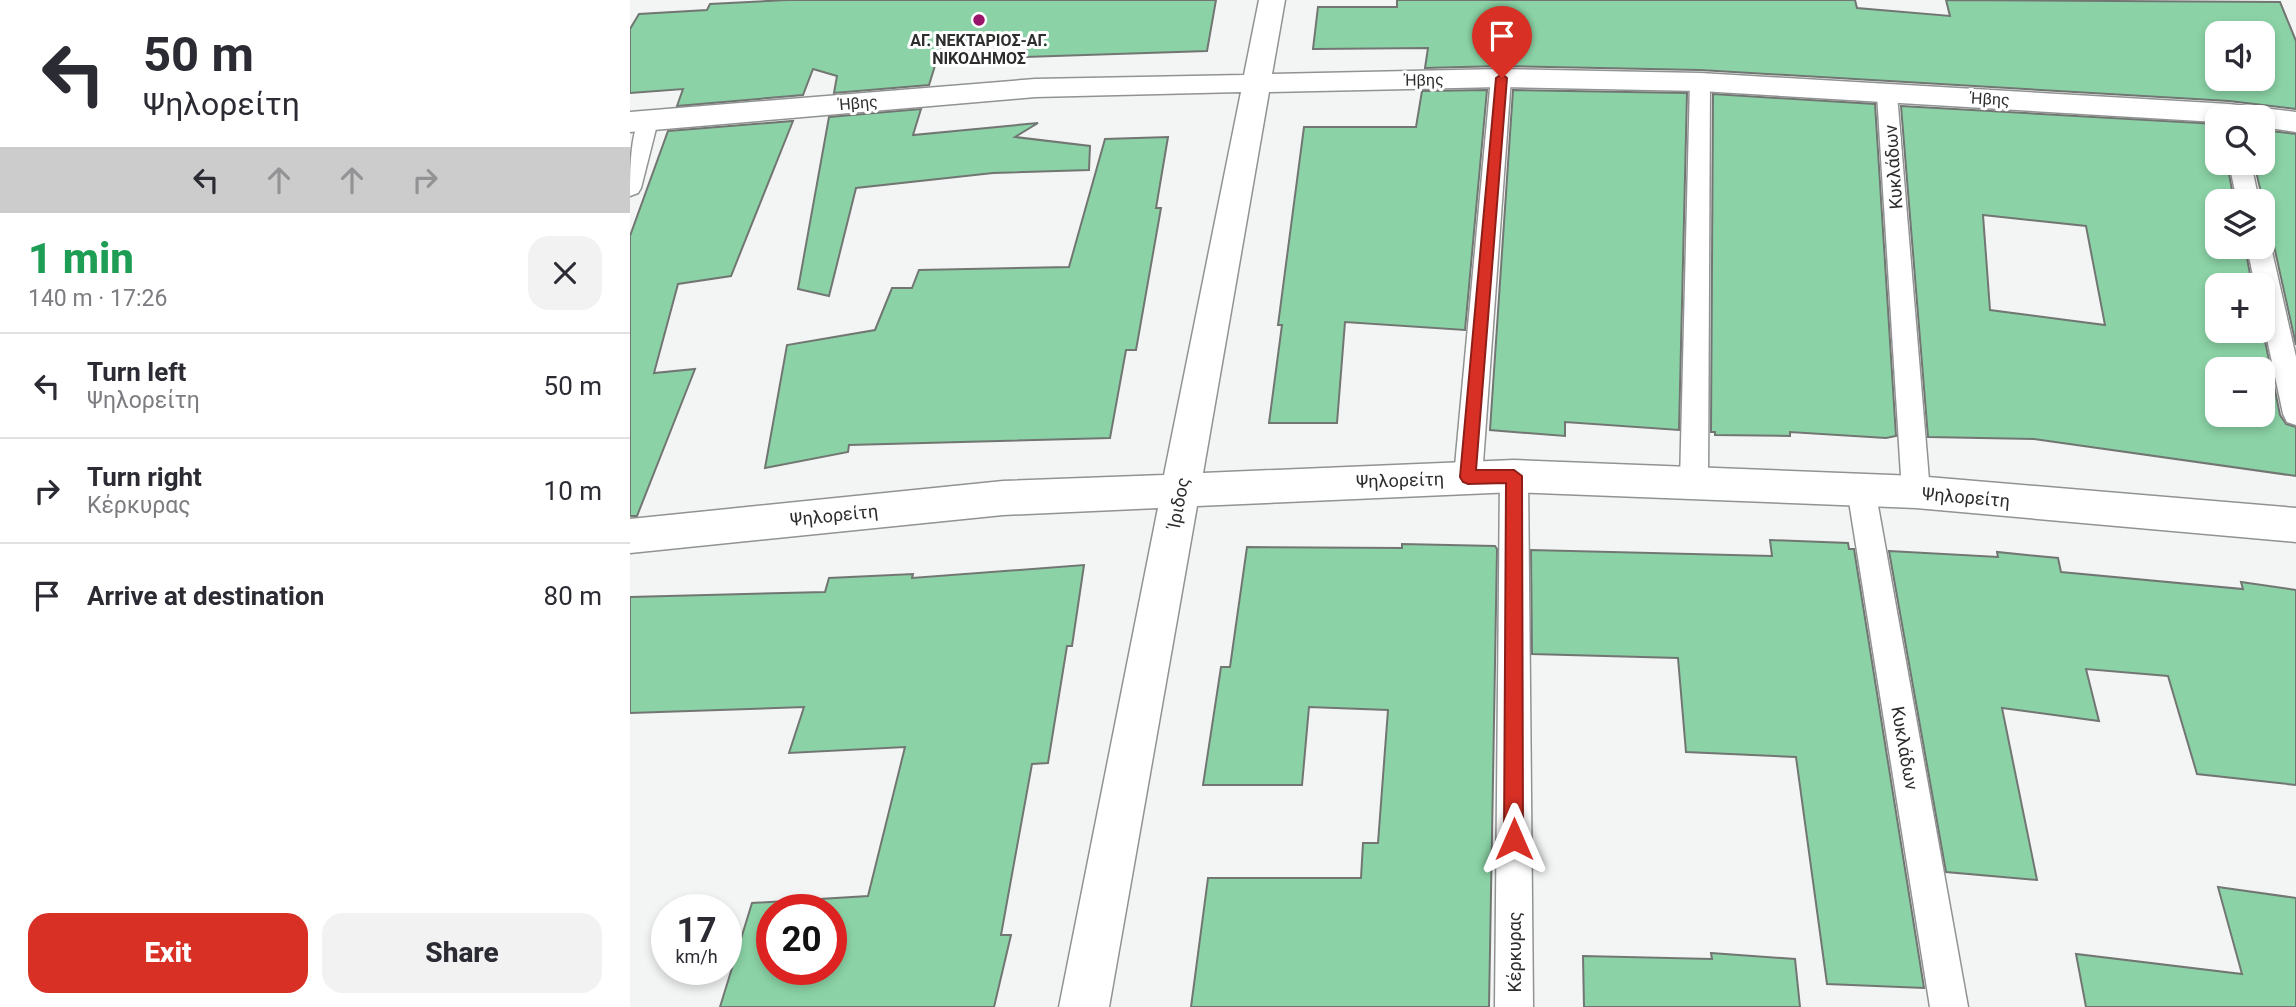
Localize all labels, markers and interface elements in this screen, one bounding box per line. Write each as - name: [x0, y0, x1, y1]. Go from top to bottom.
- pin: [1472, 6, 1532, 78]
- marker: ΑΓ. ΝΕΚΤΑΡΙΟΣ-ΑΓ. ΝΙΚΟΔΗΜΟΣ: [971, 12, 987, 28]
- icon: arrive: [1483, 17, 1521, 55]
- map controls: [2205, 21, 2275, 427]
- button: sound: [2205, 21, 2275, 91]
- text: 50 m: [143, 26, 254, 83]
- icon: left: [28, 28, 119, 119]
- place label: ΑΓ. ΝΕΚΤΑΡΙΟΣ-ΑΓ. ΝΙΚΟΔΗΜΟΣ: [910, 31, 1048, 68]
- street label: Ήβης: [1403, 70, 1444, 90]
- text: Ψηλορείτη: [143, 85, 300, 123]
- street label: Ήβης: [1969, 88, 2010, 110]
- street label: Ήβης: [837, 92, 878, 114]
- button: search: [2205, 105, 2275, 175]
- street label: Κυκλάδων: [1880, 124, 1906, 210]
- icon: left: [187, 161, 225, 199]
- icon: ahead: [260, 161, 298, 199]
- icon: ahead: [333, 161, 371, 199]
- icon: right: [406, 161, 444, 199]
- button: layers: [2205, 189, 2275, 259]
- text: 1 min: [28, 234, 134, 283]
- button: close: [528, 236, 602, 310]
- button: +: [2205, 273, 2275, 343]
- text: 140 m · 17:26: [28, 285, 167, 312]
- text: Turn left: [87, 357, 186, 387]
- button: −: [2205, 357, 2275, 427]
- icon: left: [28, 367, 66, 405]
- text: 50 m: [544, 371, 602, 401]
- text: Ψηλορείτη: [87, 387, 200, 414]
- text: Turn right: [87, 462, 202, 492]
- street label: Ψηλορείτη: [1356, 468, 1444, 492]
- icon: right: [28, 472, 66, 510]
- street label: Ίριδος: [1163, 475, 1193, 531]
- text: 10 m: [544, 476, 602, 506]
- street label: Ψηλορείτη: [1921, 483, 2011, 511]
- text: Κέρκυρας: [87, 492, 191, 519]
- street label: Ψηλορείτη: [789, 500, 879, 530]
- icon: arrive: [28, 577, 66, 615]
- text: Arrive at destination: [87, 581, 324, 611]
- text: 80 m: [544, 581, 602, 611]
- street label: Κυκλάδων: [1887, 704, 1923, 792]
- position arrow: [1477, 802, 1551, 876]
- speed limit sign: 20: [756, 894, 847, 985]
- text: 17: [676, 910, 717, 951]
- street label: Κέρκυρας: [1504, 911, 1525, 993]
- button: Exit: [28, 913, 308, 993]
- button: Share: [322, 913, 602, 993]
- text: km/h: [675, 946, 718, 967]

